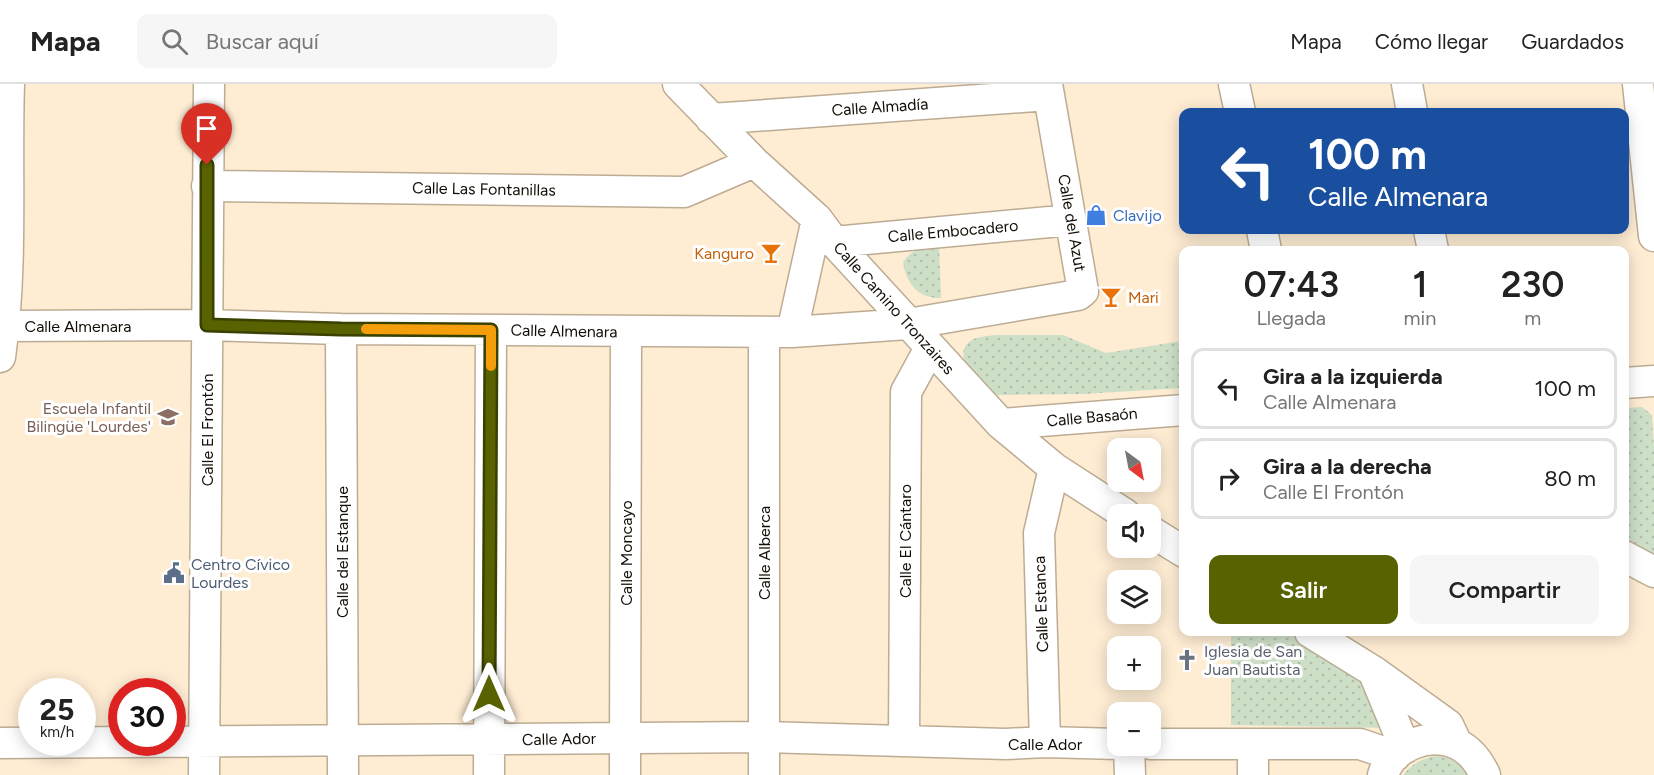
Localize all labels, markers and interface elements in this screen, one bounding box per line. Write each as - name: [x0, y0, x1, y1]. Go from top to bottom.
- search box: [137, 14, 557, 68]
- text: Mapa: [30, 24, 101, 58]
- icon: search: [158, 25, 191, 58]
- text: Buscar aquí: [206, 28, 319, 55]
- text: Mapa: [1290, 29, 1342, 54]
- text: Cómo llegar: [1375, 29, 1488, 54]
- text: Guardados: [1521, 29, 1624, 54]
- street label: Calle Almadía: [831, 94, 929, 120]
- pin: [181, 103, 232, 165]
- icon: arrive: [190, 112, 223, 145]
- text: 100 m: [1308, 129, 1427, 180]
- icon: left: [1209, 132, 1287, 210]
- street label: Calle del Azut: [1054, 173, 1090, 273]
- street label: Calle Las Fontanillas: [412, 178, 556, 200]
- text: Calle Almenara: [1308, 180, 1488, 213]
- shop icon: Clavijo: [1084, 203, 1108, 227]
- place label: Clavijo: [1113, 206, 1162, 225]
- street label: Calle Embocadero: [887, 216, 1019, 246]
- street label: Calle Camino Tronzaires: [830, 238, 958, 378]
- bar icon: Kanguro: [759, 241, 783, 265]
- place label: Kanguro: [694, 244, 754, 263]
- text: 07:43: [1244, 263, 1339, 306]
- text: 1: [1412, 263, 1428, 306]
- text: 230: [1501, 263, 1565, 306]
- bar icon: Mari: [1099, 285, 1123, 309]
- place label: Mari: [1128, 288, 1159, 307]
- text: Llegada: [1256, 306, 1326, 330]
- text: min: [1404, 306, 1436, 330]
- text: m: [1524, 306, 1541, 330]
- street label: Calle Almenara: [25, 317, 131, 336]
- street label: Calle Almenara: [510, 321, 618, 341]
- text: Gira a la izquierda: [1263, 363, 1443, 390]
- icon: left: [1212, 372, 1245, 405]
- street label: Calle El Frontón: [198, 374, 217, 486]
- text: 100 m: [1535, 375, 1596, 402]
- text: Calle Almenara: [1263, 390, 1396, 414]
- place label: Escuela Infantil Bilingüe 'Lourdes': [26, 399, 151, 436]
- street label: Calle Basaón: [1046, 404, 1138, 430]
- school or university icon: Escuela Infantil Bilingüe 'Lourdes': [156, 405, 180, 429]
- north arrow: [1107, 438, 1161, 492]
- map controls: [1107, 438, 1161, 756]
- text: Gira a la derecha: [1263, 453, 1432, 480]
- icon: right: [1212, 462, 1245, 495]
- text: 80 m: [1544, 465, 1596, 492]
- text: Calle El Frontón: [1263, 480, 1404, 504]
- street label: Calle El Cántaro: [896, 484, 915, 598]
- street label: Calle del Estanque: [333, 486, 352, 618]
- street label: Calle Moncayo: [617, 500, 636, 606]
- button: sound: [1107, 504, 1161, 558]
- street label: Calle Alberca: [755, 506, 774, 600]
- place label: Centro Cívico Lourdes: [191, 555, 290, 592]
- button: Salir: [1209, 555, 1398, 624]
- button: Compartir: [1410, 555, 1599, 624]
- street label: Calle Estanca: [1030, 556, 1052, 652]
- public building icon: Centro Cívico Lourdes: [162, 561, 186, 585]
- button: layers: [1107, 570, 1161, 624]
- button: +: [1107, 636, 1161, 690]
- place label: Iglesia de San Juan Bautista: [1204, 642, 1302, 679]
- church icon: Iglesia de San Juan Bautista: [1175, 648, 1199, 672]
- position arrow: [457, 662, 521, 726]
- speed limit sign: 30: [108, 678, 186, 756]
- text: 25: [40, 691, 74, 728]
- button: −: [1107, 702, 1161, 756]
- text: km/h: [40, 723, 74, 741]
- street label: Calle Ador: [522, 729, 597, 749]
- street label: Calle Ador: [1008, 735, 1083, 754]

